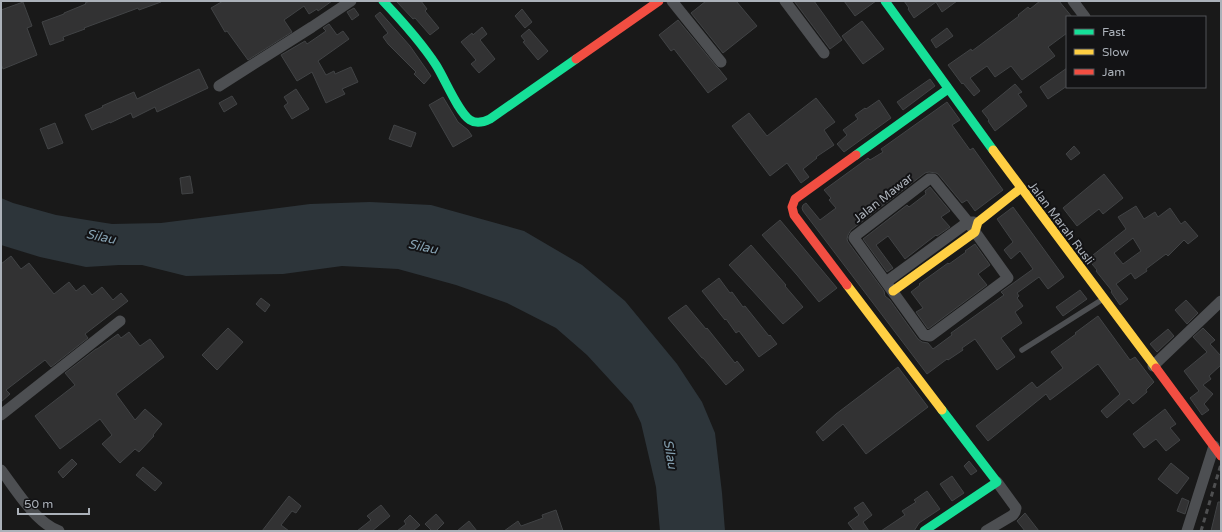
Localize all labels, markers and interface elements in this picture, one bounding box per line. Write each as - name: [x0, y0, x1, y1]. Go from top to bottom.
- legend: [1066, 16, 1206, 88]
- text: Fast: [1102, 25, 1126, 39]
- text: Slow: [1102, 45, 1129, 59]
- text: Jam: [1102, 65, 1125, 79]
- street label: Jalan Mawar: [851, 170, 916, 226]
- street label: Jalan Marah Rusli: [1025, 179, 1097, 267]
- water label: Silau: [85, 226, 118, 248]
- water label: Silau: [407, 236, 440, 258]
- water label: Silau: [660, 438, 680, 471]
- scale bar: [18, 490, 89, 516]
- text: 50 m: [24, 497, 53, 511]

